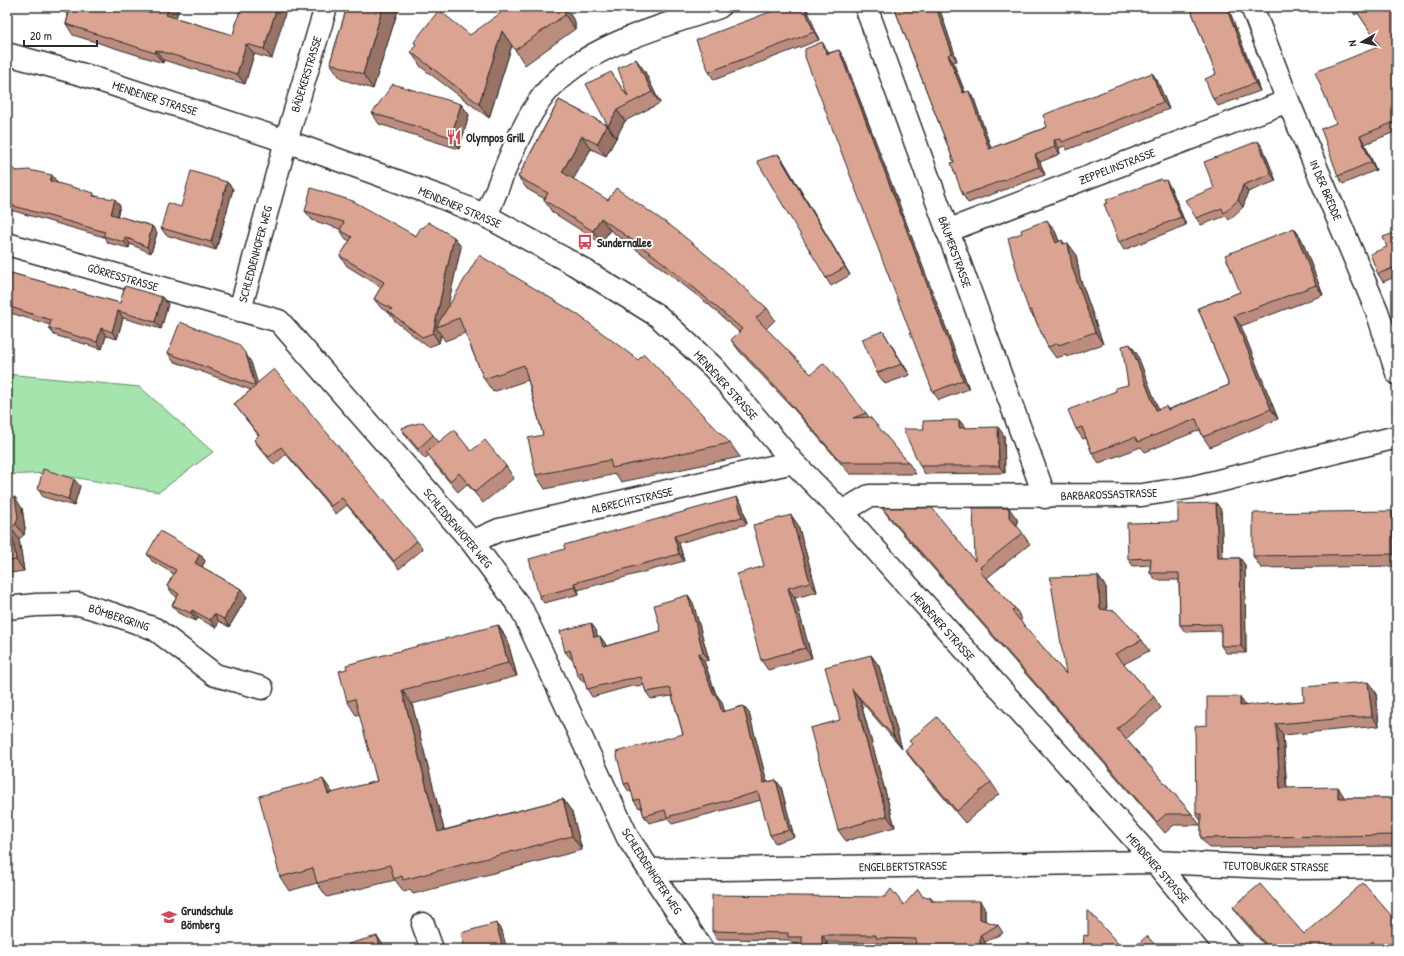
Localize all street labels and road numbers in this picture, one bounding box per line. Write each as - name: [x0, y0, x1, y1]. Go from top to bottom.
- street label: BÄDEKERSTRASSE: [286, 33, 326, 114]
- street label: MENDENER STRASSE: [110, 76, 200, 120]
- street label: ZEPPELINSTRASSE: [1076, 143, 1158, 188]
- street label: IN DER BREDDE: [1306, 157, 1347, 224]
- street label: MENDENER STRASSE: [416, 182, 505, 232]
- street label: SCHLEDDENHOFER WEG: [234, 204, 276, 304]
- street label: BÄUMERSTRASSE: [934, 214, 976, 291]
- street label: GÖRRESSTRASSE: [86, 259, 161, 295]
- street label: MENDENER STRASSE: [690, 346, 762, 424]
- street label: ALBRECHTSTRASSE: [589, 482, 675, 518]
- street label: SCHLEDDENHOFER WEG: [420, 484, 497, 572]
- street label: BARBAROSSASTRASSE: [1060, 484, 1158, 504]
- street label: MENDENER STRASSE: [907, 587, 979, 665]
- street label: BÖMBERGRING: [86, 599, 152, 635]
- street label: SCHLEDDENHOFER WEG: [618, 825, 686, 917]
- street label: MENDENER STRASSE: [1123, 829, 1194, 907]
- street label: ENGELBERTSTRASSE: [859, 857, 948, 875]
- street label: TEUTOBURGER STRASSE: [1223, 857, 1330, 875]

